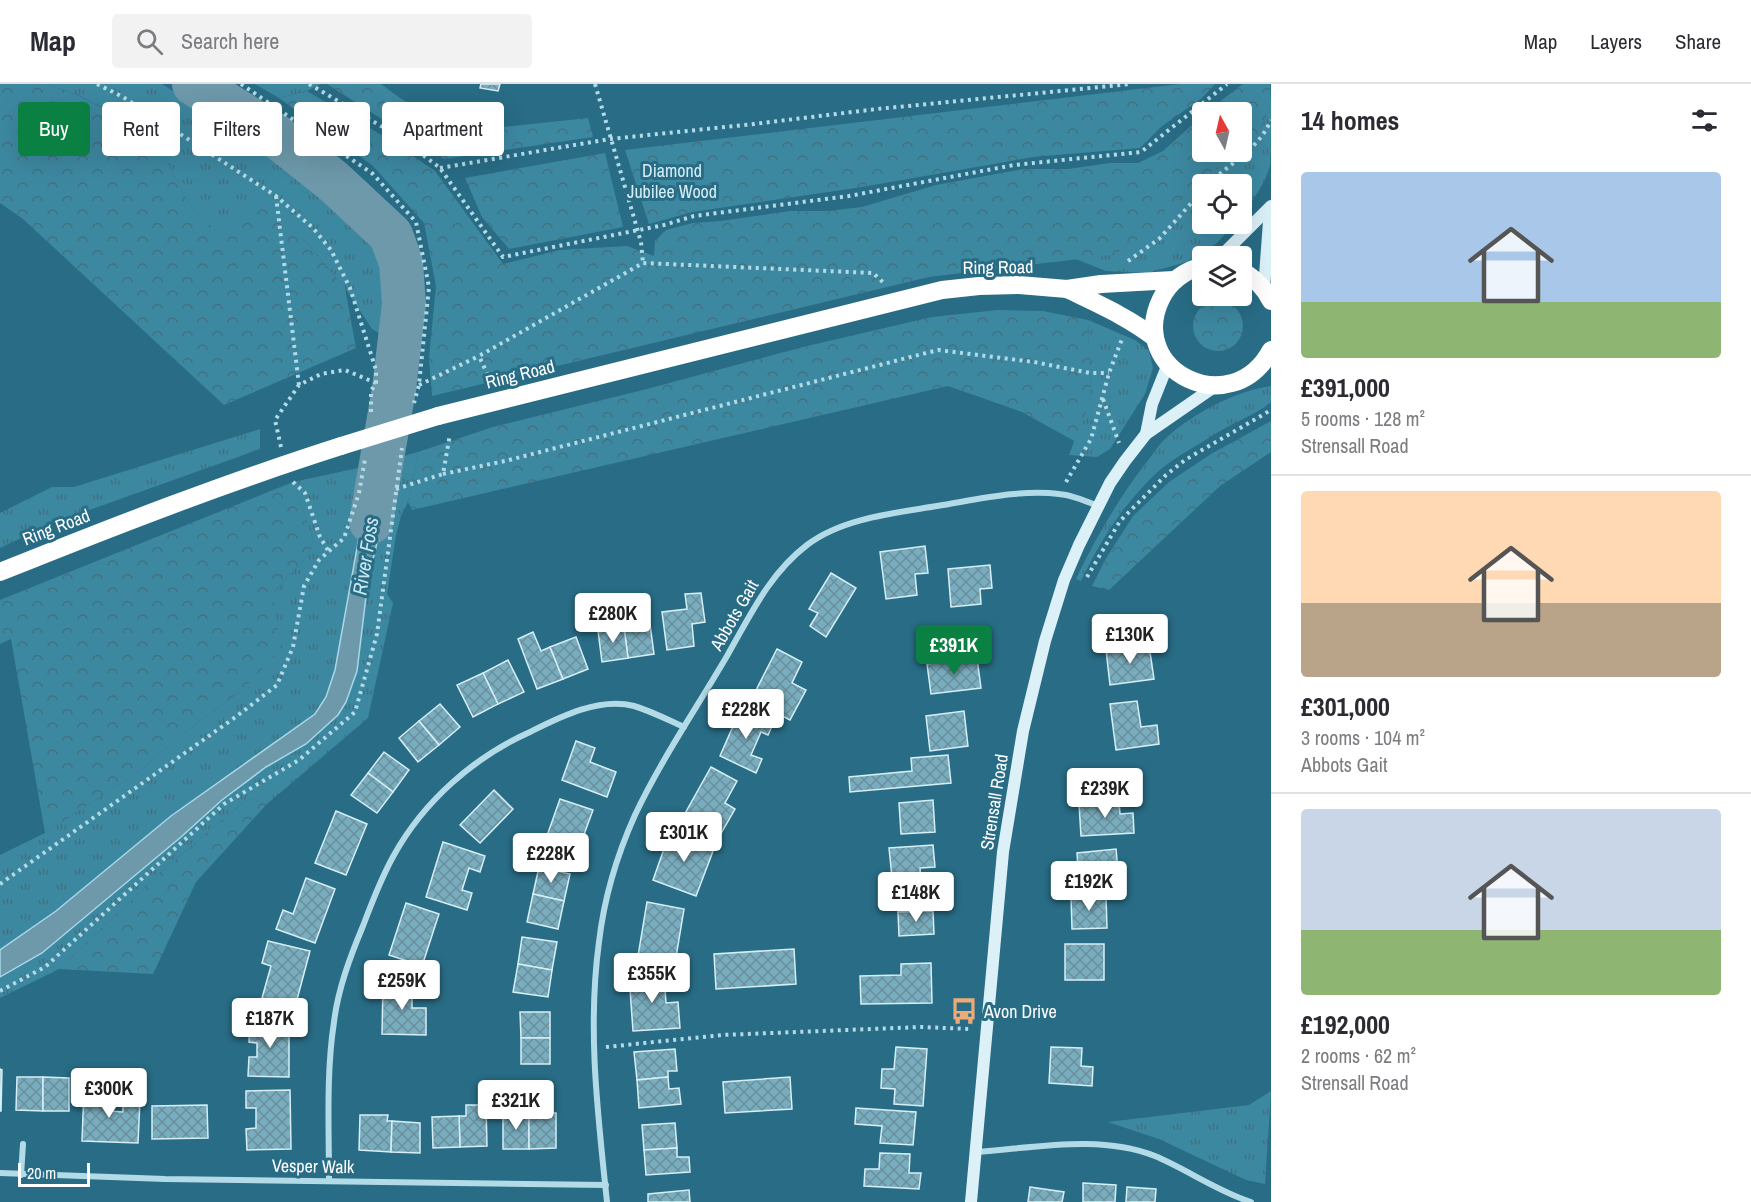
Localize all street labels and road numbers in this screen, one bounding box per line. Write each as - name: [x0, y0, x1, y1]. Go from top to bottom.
- street label: Ring Road: [963, 254, 1033, 280]
- street label: Ring Road: [483, 353, 557, 395]
- street label: Ring Road: [19, 503, 93, 551]
- street label: Abbots Gait: [703, 575, 764, 656]
- street label: Strensall Road: [974, 752, 1014, 852]
- street label: Vesper Walk: [272, 1153, 355, 1179]

